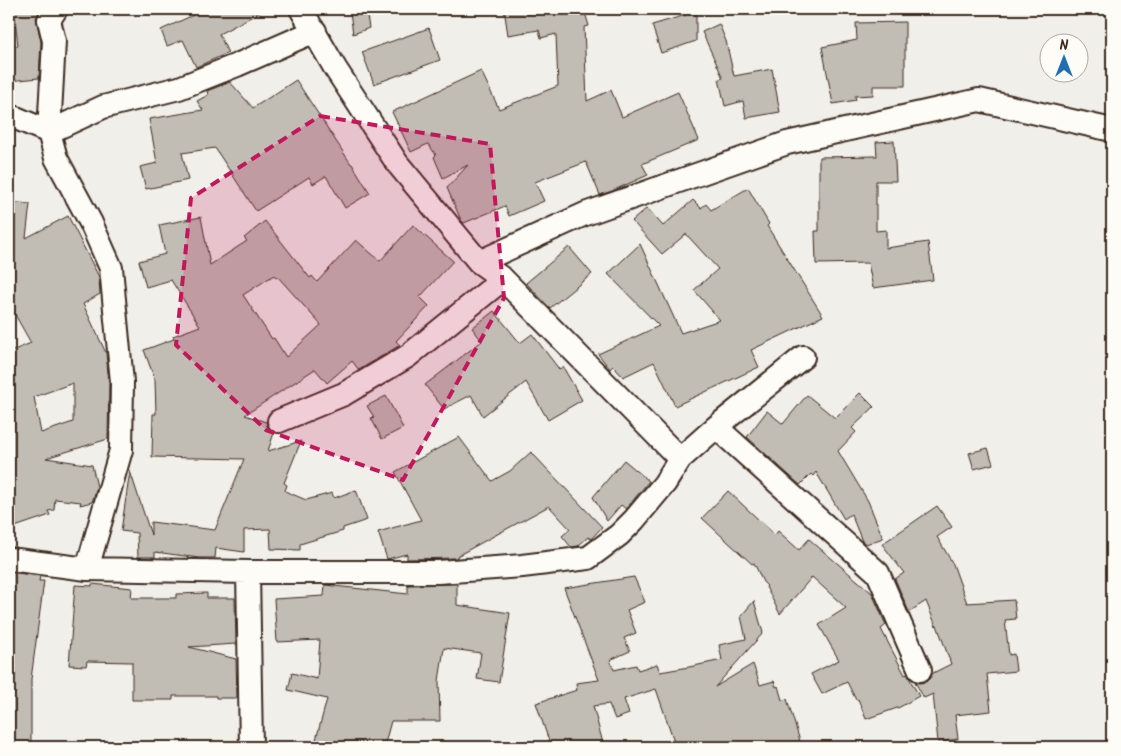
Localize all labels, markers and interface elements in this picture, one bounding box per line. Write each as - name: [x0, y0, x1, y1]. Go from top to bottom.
- north arrow: [1038, 32, 1088, 82]
- text: N: [1060, 35, 1069, 57]

